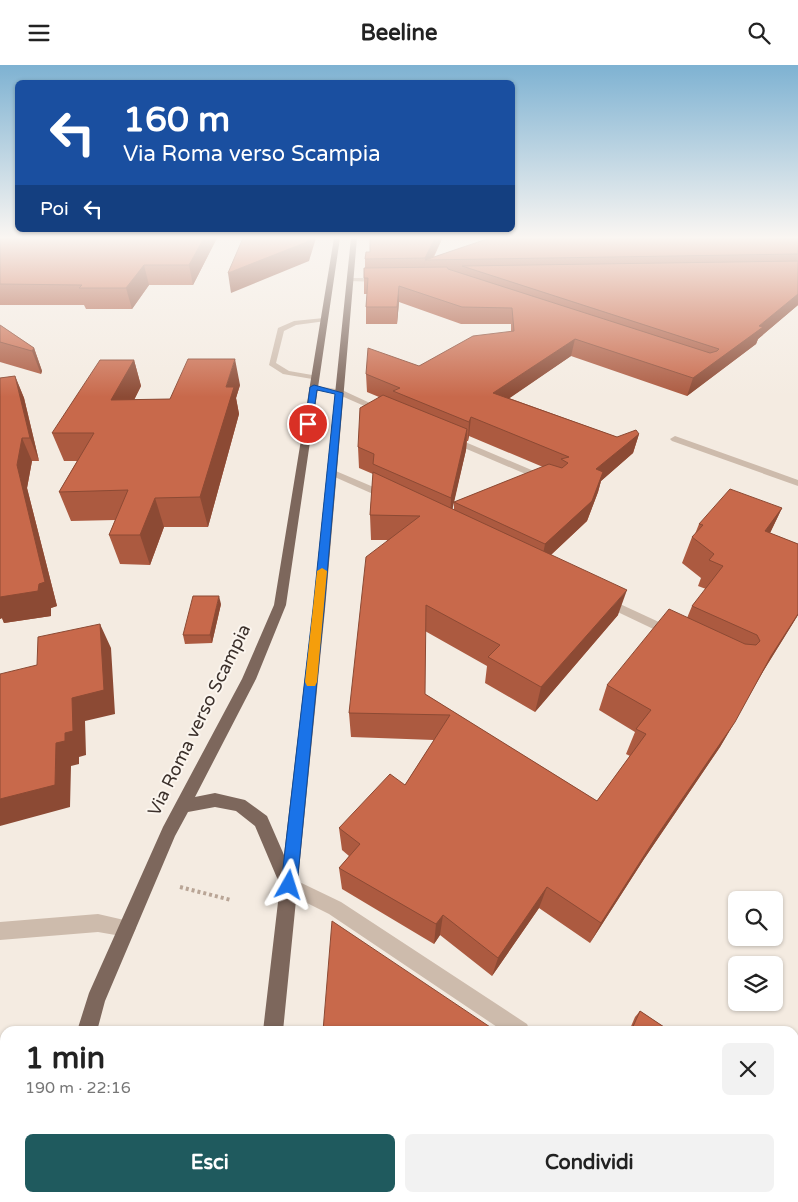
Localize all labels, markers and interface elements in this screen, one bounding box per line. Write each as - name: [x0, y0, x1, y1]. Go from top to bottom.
- icon: menu: [25, 19, 53, 47]
- icon: search: [745, 19, 773, 47]
- text: Beeline: [361, 20, 437, 46]
- text: 160 m: [123, 99, 230, 141]
- icon: left: [40, 100, 105, 165]
- text: Via Roma verso Scampia: [123, 141, 381, 167]
- icon: left: [79, 195, 107, 223]
- text: Poi: [40, 198, 69, 220]
- pin: [287, 403, 329, 445]
- icon: arrive: [294, 410, 322, 438]
- street label: Via Roma verso Scampia: [143, 620, 255, 820]
- position arrow: [262, 858, 314, 910]
- map controls: [728, 891, 783, 1011]
- button: search: [728, 891, 783, 946]
- button: layers: [728, 956, 783, 1011]
- text: 1 min: [25, 1040, 105, 1077]
- button: close: [722, 1043, 774, 1095]
- text: 190 m · 22:16: [25, 1078, 131, 1098]
- button: Esci: [25, 1134, 395, 1192]
- button: Condividi: [405, 1134, 774, 1192]

